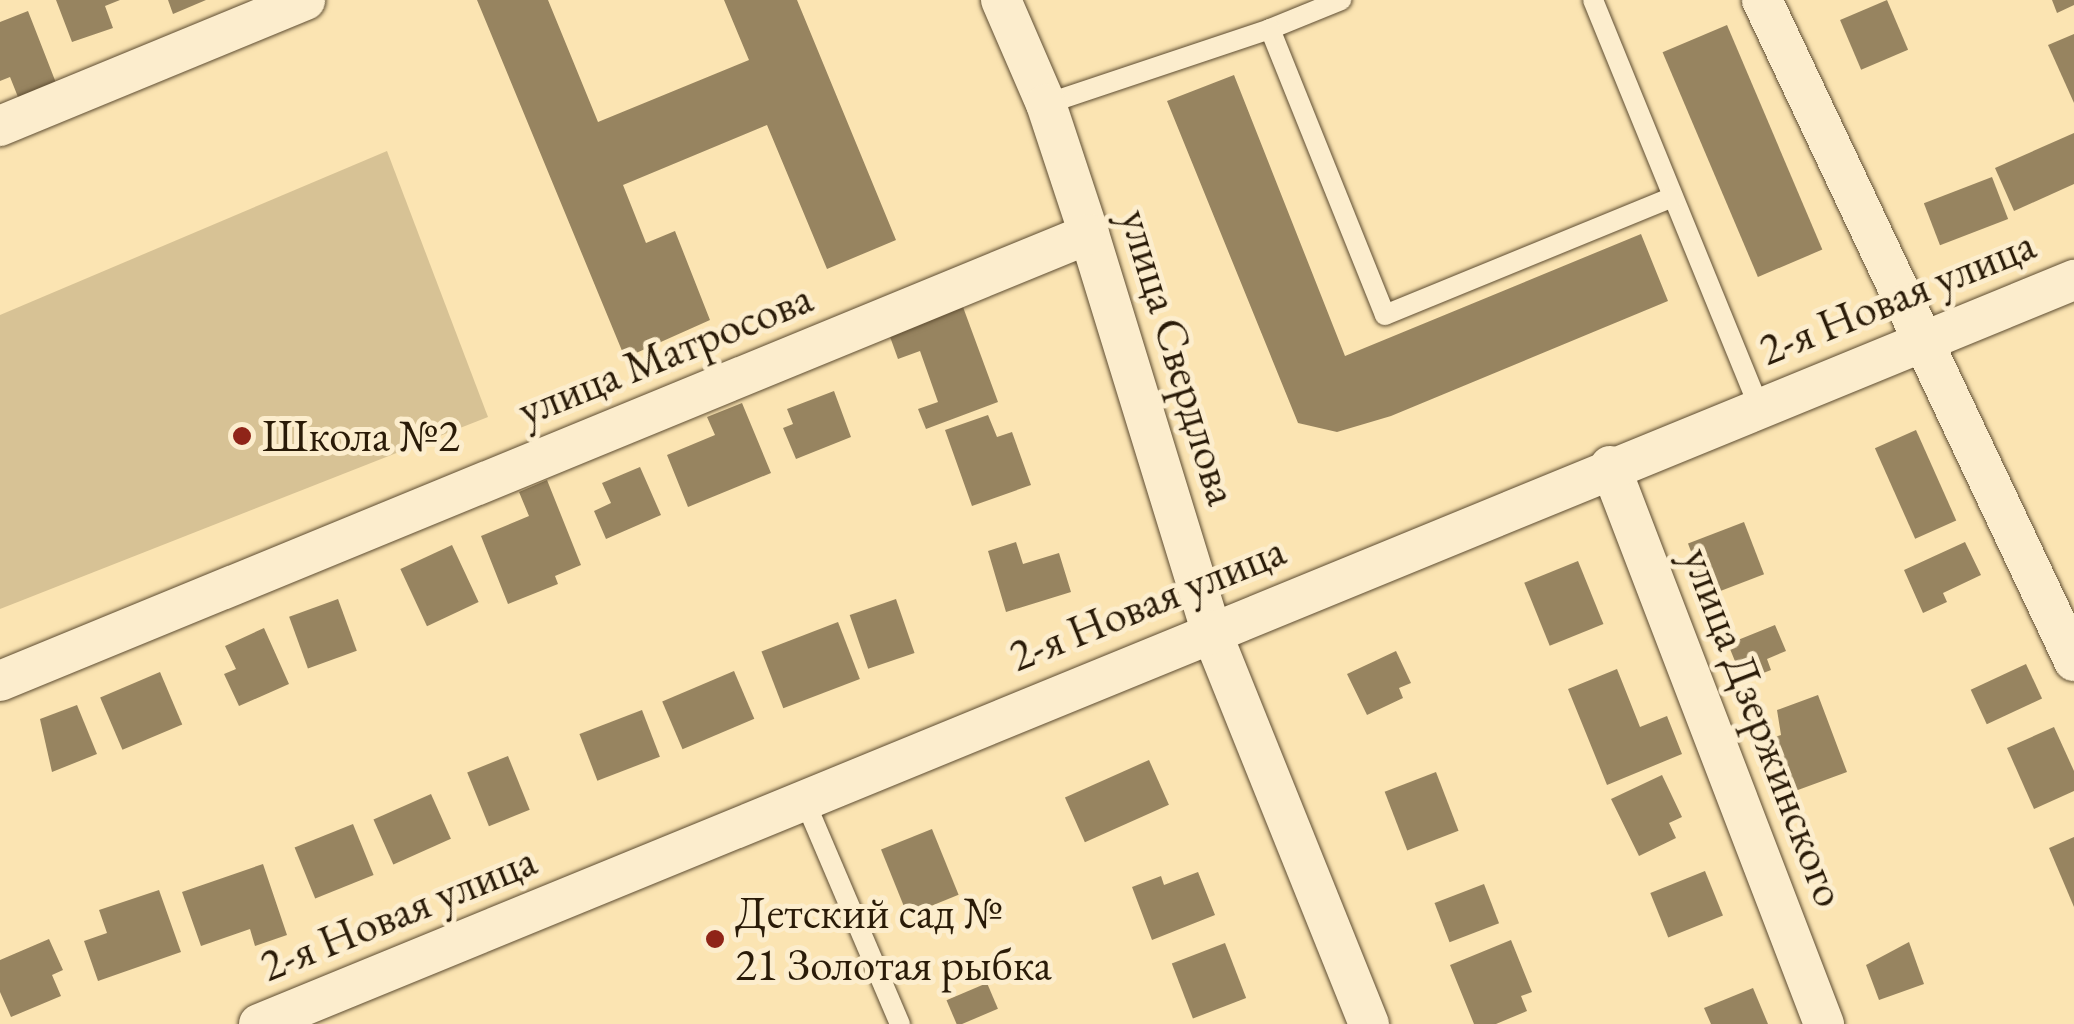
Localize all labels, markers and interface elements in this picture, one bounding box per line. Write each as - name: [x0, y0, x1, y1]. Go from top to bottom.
- street label: улица Свердлова: [1108, 203, 1250, 511]
- street label: 2-я Новая улица: [1751, 217, 2043, 377]
- street label: улица Матросова: [510, 270, 820, 438]
- place label: Школа №2: [262, 409, 460, 463]
- marker: Школа №2: [231, 425, 253, 447]
- street label: 2-я Новая улица: [1001, 523, 1293, 683]
- street label: улица Дзержинского: [1671, 540, 1857, 914]
- street label: 2-я Новая улица: [252, 833, 544, 993]
- place label: Детский сад № 21 Золотая рыбка: [735, 886, 1052, 992]
- marker: Детский сад № 21 Золотая рыбка: [704, 928, 726, 950]

